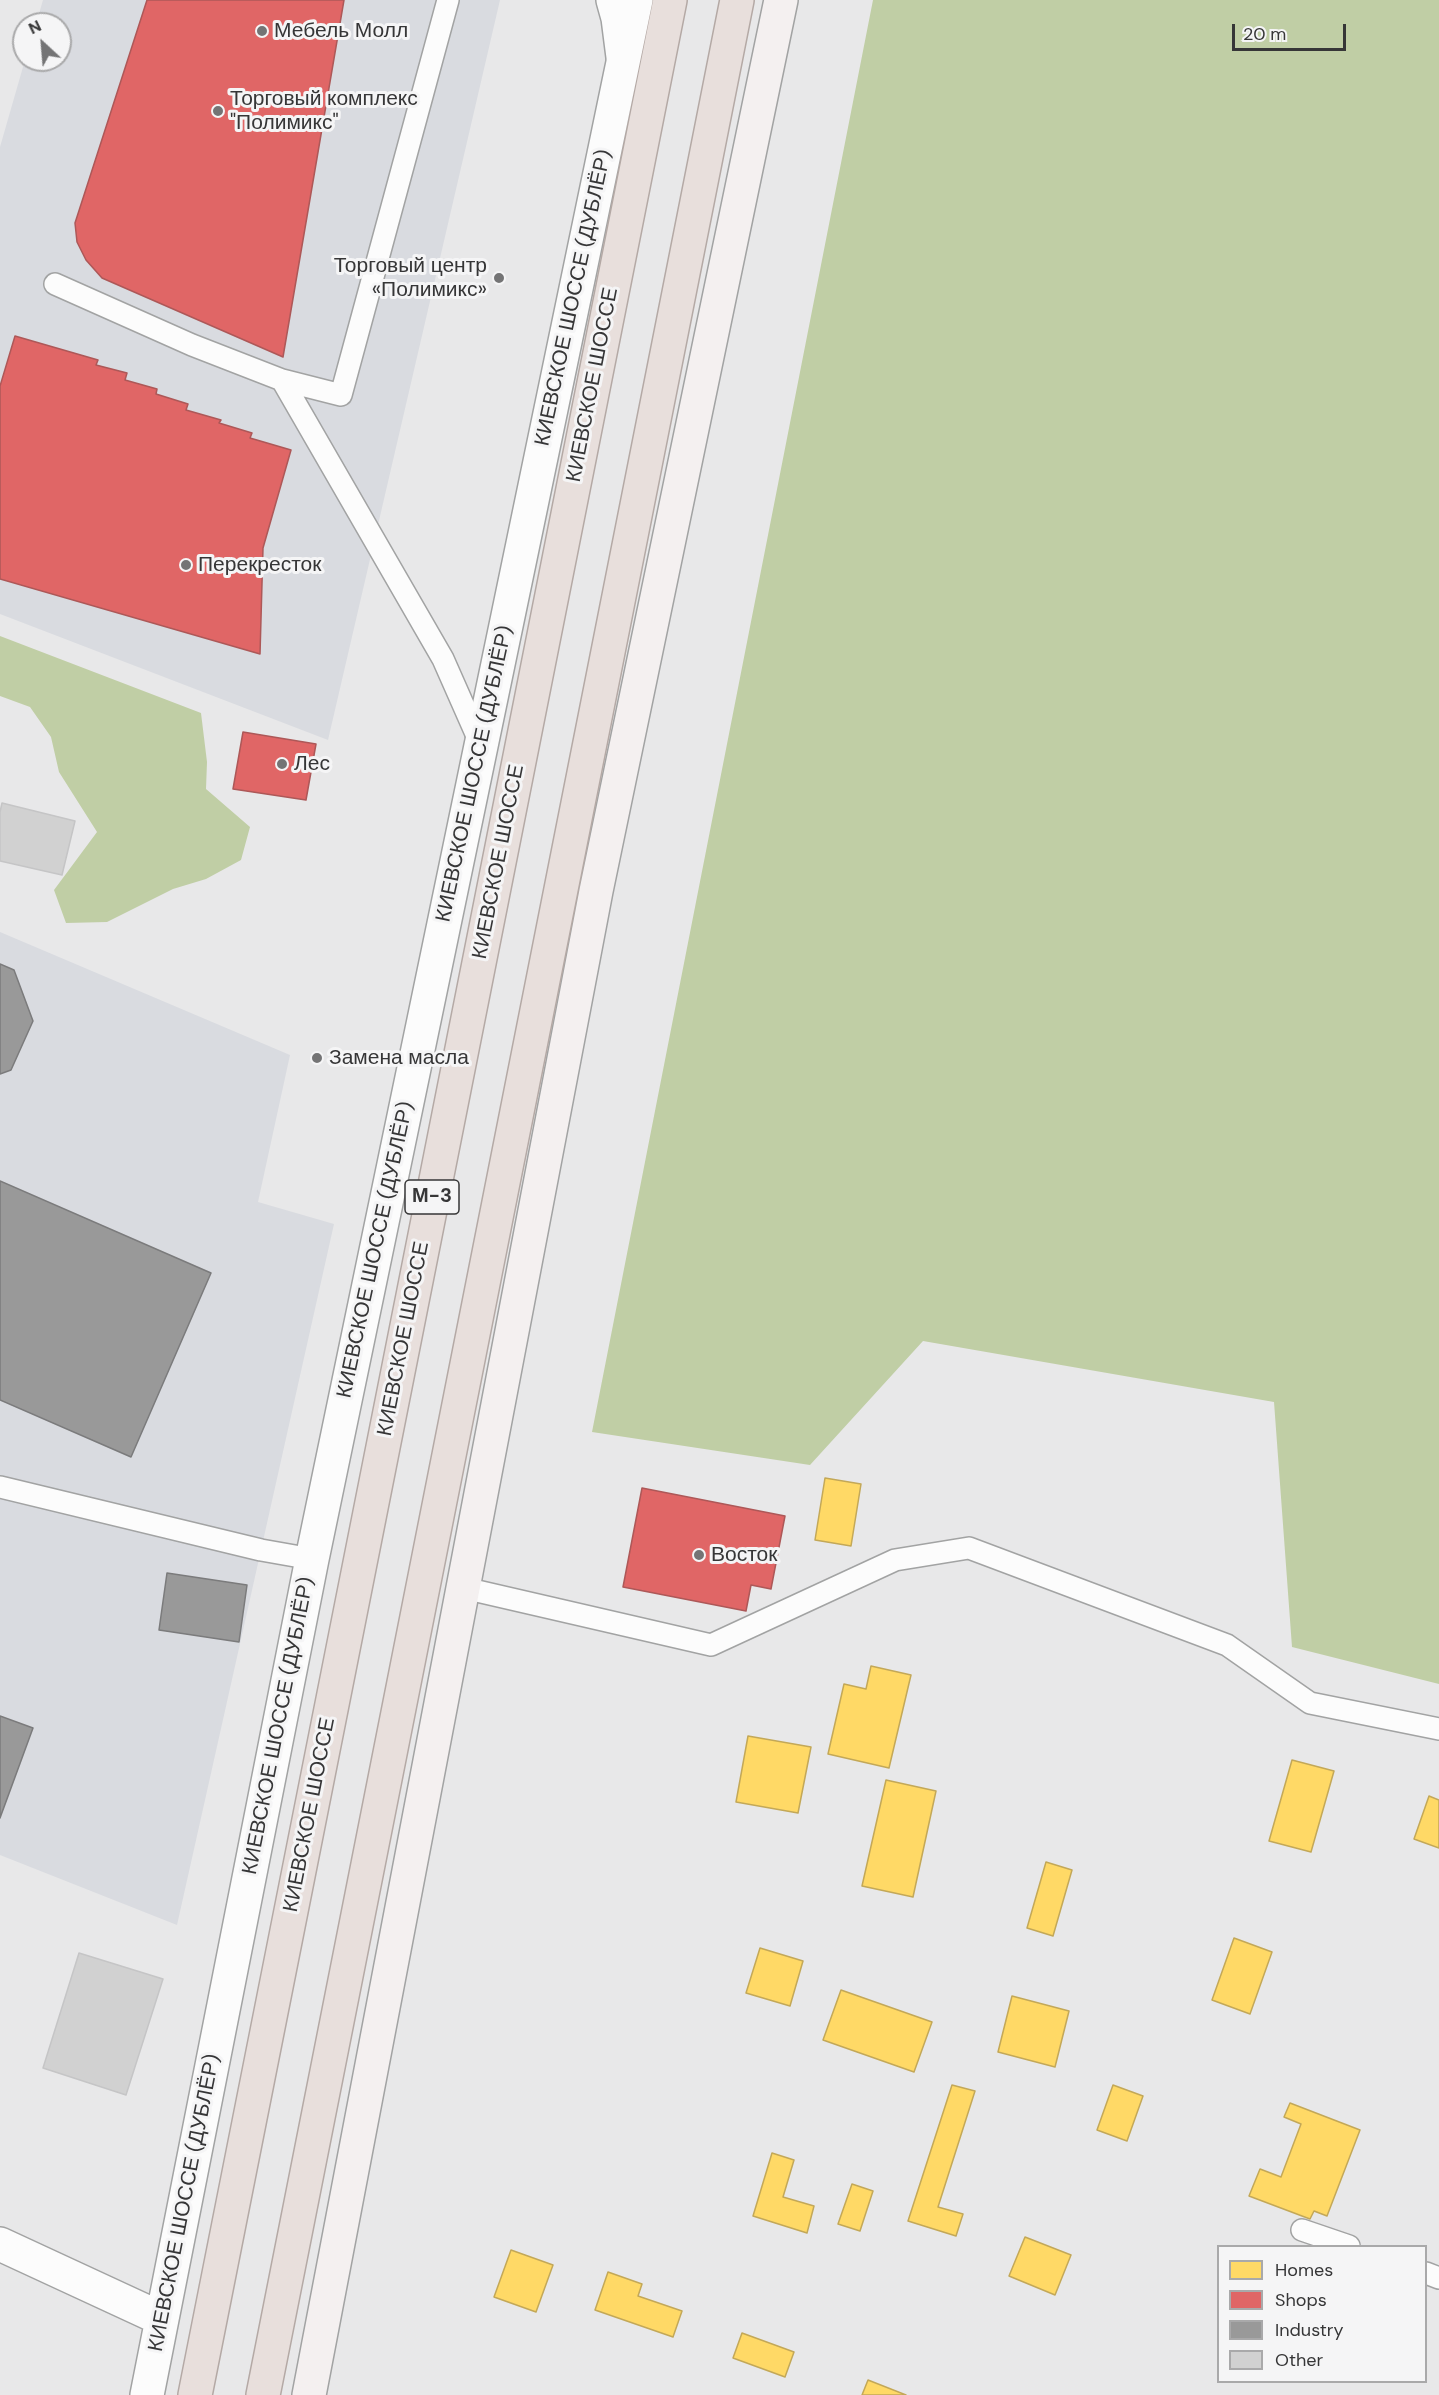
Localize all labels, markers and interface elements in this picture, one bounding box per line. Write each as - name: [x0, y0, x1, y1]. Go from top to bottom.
- north arrow: [12, 12, 72, 72]
- scale bar: [1235, 12, 1349, 50]
- text: N: [25, 15, 45, 39]
- place label: Мебель Молл: [274, 18, 408, 44]
- text: 20 m: [1243, 22, 1286, 46]
- marker: Мебель Молл: [255, 24, 269, 38]
- place label: Торговый комплекс "Полимикс": [230, 86, 418, 136]
- marker: Торговый комплекс "Полимикс": [211, 104, 225, 118]
- street label: КИЕВСКОЕ ШОССЕ (ДУБЛЁР): [530, 148, 618, 448]
- place label: Торговый центр «Полимикс»: [334, 253, 487, 303]
- marker: Торговый центр «Полимикс»: [492, 271, 506, 285]
- street label: КИЕВСКОЕ ШОССЕ: [562, 286, 624, 484]
- place label: Перекресток: [198, 552, 321, 578]
- marker: Перекресток: [179, 558, 193, 572]
- street label: КИЕВСКОЕ ШОССЕ (ДУБЛЁР): [431, 624, 519, 924]
- place label: Лес: [294, 751, 330, 777]
- marker: Лес: [275, 757, 289, 771]
- street label: КИЕВСКОЕ ШОССЕ: [468, 763, 530, 961]
- place label: Замена масла: [329, 1045, 469, 1071]
- marker: Замена масла: [310, 1051, 324, 1065]
- street label: КИЕВСКОЕ ШОССЕ (ДУБЛЁР): [332, 1100, 420, 1400]
- road number: М-3: [405, 1180, 459, 1214]
- street label: КИЕВСКОЕ ШОССЕ: [373, 1240, 435, 1438]
- place label: Восток: [711, 1542, 777, 1568]
- marker: Восток: [692, 1548, 706, 1562]
- street label: КИЕВСКОЕ ШОССЕ (ДУБЛЁР): [238, 1575, 320, 1877]
- street label: КИЕВСКОЕ ШОССЕ: [279, 1716, 341, 1914]
- street label: КИЕВСКОЕ ШОССЕ (ДУБЛЁР): [144, 2052, 226, 2354]
- legend: [1217, 2245, 1427, 2383]
- text: Homes: [1275, 2258, 1333, 2282]
- text: Shops: [1275, 2288, 1327, 2312]
- text: Industry: [1275, 2318, 1344, 2342]
- text: Other: [1275, 2348, 1323, 2372]

